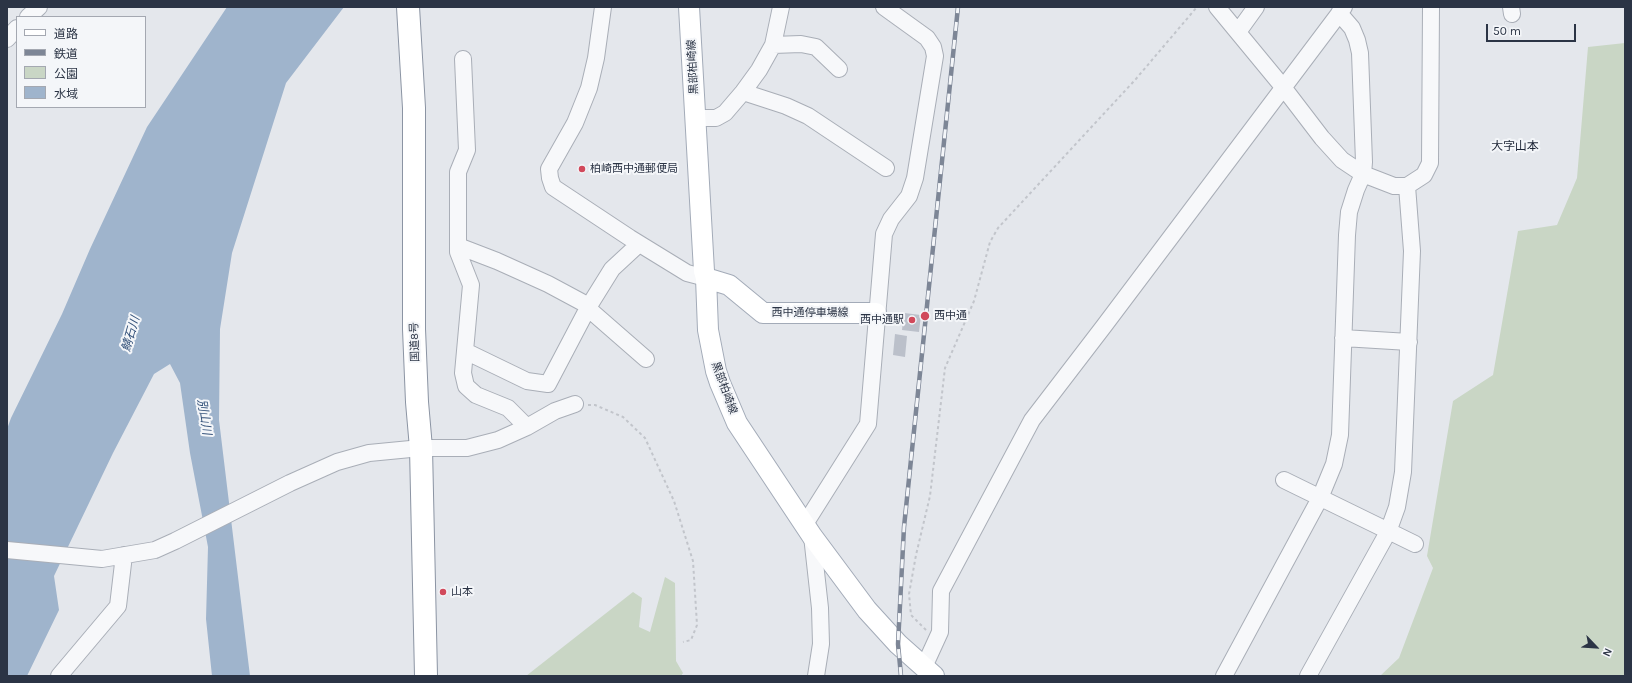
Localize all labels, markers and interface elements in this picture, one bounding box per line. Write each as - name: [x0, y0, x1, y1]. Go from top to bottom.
- legend: [16, 16, 146, 108]
- scale bar: [1488, 16, 1578, 42]
- text: 50 m: [1493, 24, 1521, 38]
- text: 道路: [54, 27, 78, 41]
- street label: 黒部柏崎線: [685, 39, 701, 95]
- text: 鉄道: [54, 47, 78, 61]
- text: 公園: [54, 67, 78, 81]
- text: 水域: [54, 87, 78, 101]
- district label: 大字山本: [1491, 140, 1539, 154]
- place label: 柏崎西中通郵便局: [590, 162, 678, 176]
- marker: 柏崎西中通郵便局: [577, 164, 587, 174]
- street label: 西中通停車場線: [772, 306, 848, 320]
- place label: 西中通: [934, 309, 967, 323]
- marker: 西中通: [919, 310, 931, 322]
- place label: 西中通駅: [860, 313, 904, 327]
- water label: 鯖石川: [119, 315, 143, 353]
- marker: 西中通駅: [907, 315, 917, 325]
- street label: 国道8号: [408, 322, 422, 362]
- street label: 黒部柏崎線: [708, 360, 740, 416]
- water label: 別山川: [194, 398, 214, 436]
- place label: 山本: [451, 585, 473, 599]
- marker: 山本: [438, 587, 448, 597]
- north arrow: [1576, 627, 1616, 667]
- text: N: [1600, 646, 1615, 659]

